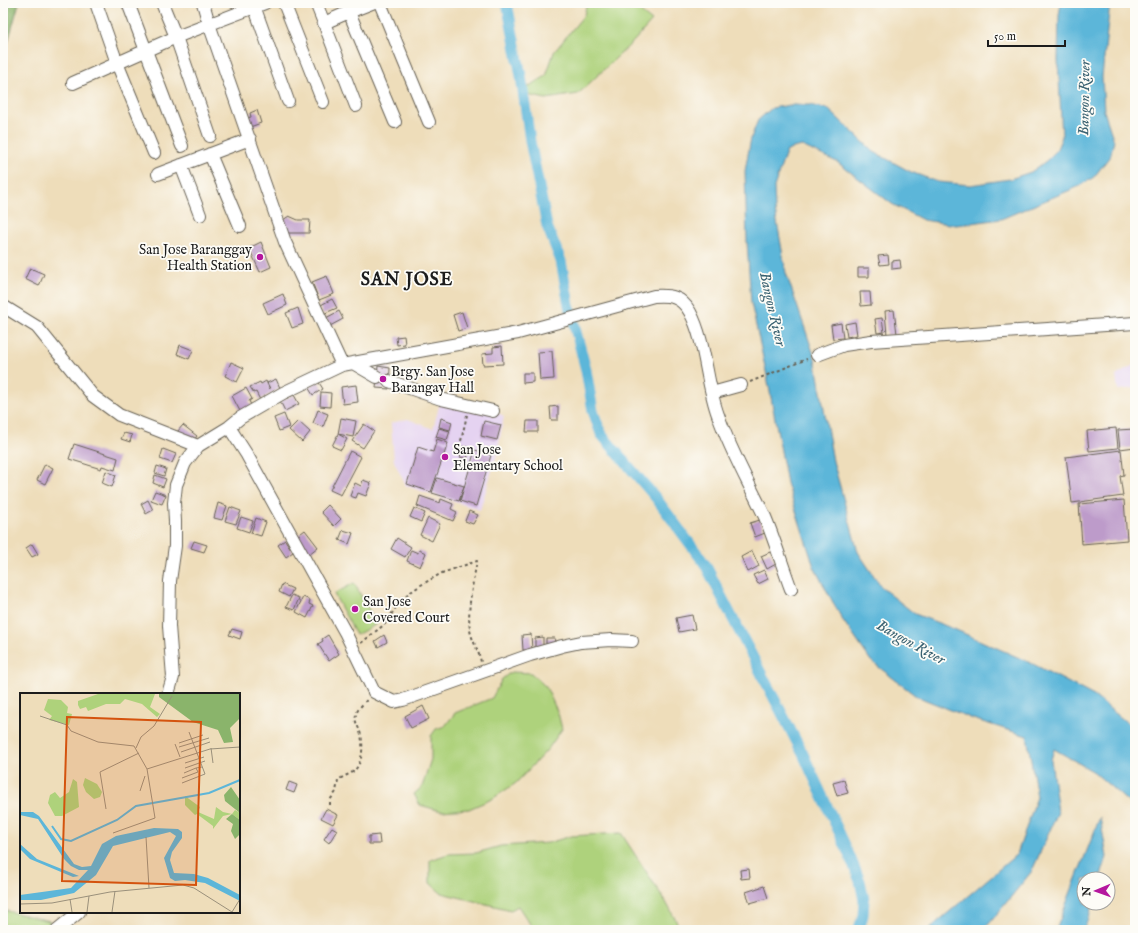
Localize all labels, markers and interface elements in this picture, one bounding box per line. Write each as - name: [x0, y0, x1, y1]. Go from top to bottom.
- scale bar: [988, 22, 1065, 48]
- text: 50 m: [994, 29, 1016, 44]
- water label: Bangon River: [1074, 59, 1096, 136]
- place label: San Jose Baranggay Health Station: [139, 241, 253, 275]
- marker: San Jose Baranggay Health Station: [255, 252, 265, 262]
- district label: SAN JOSE: [361, 269, 453, 292]
- water label: Bangon River: [754, 270, 790, 349]
- place label: Brgy. San Jose Barangay Hall: [391, 363, 474, 397]
- marker: Brgy. San Jose Barangay Hall: [378, 374, 388, 384]
- place label: San Jose Elementary School: [453, 441, 563, 475]
- marker: San Jose Elementary School: [440, 452, 450, 462]
- place label: San Jose Covered Court: [363, 593, 450, 627]
- marker: San Jose Covered Court: [350, 604, 360, 614]
- water label: Bangon River: [873, 616, 949, 670]
- inset map: [20, 693, 240, 913]
- north arrow: [1076, 871, 1116, 911]
- text: N: [1080, 886, 1094, 897]

